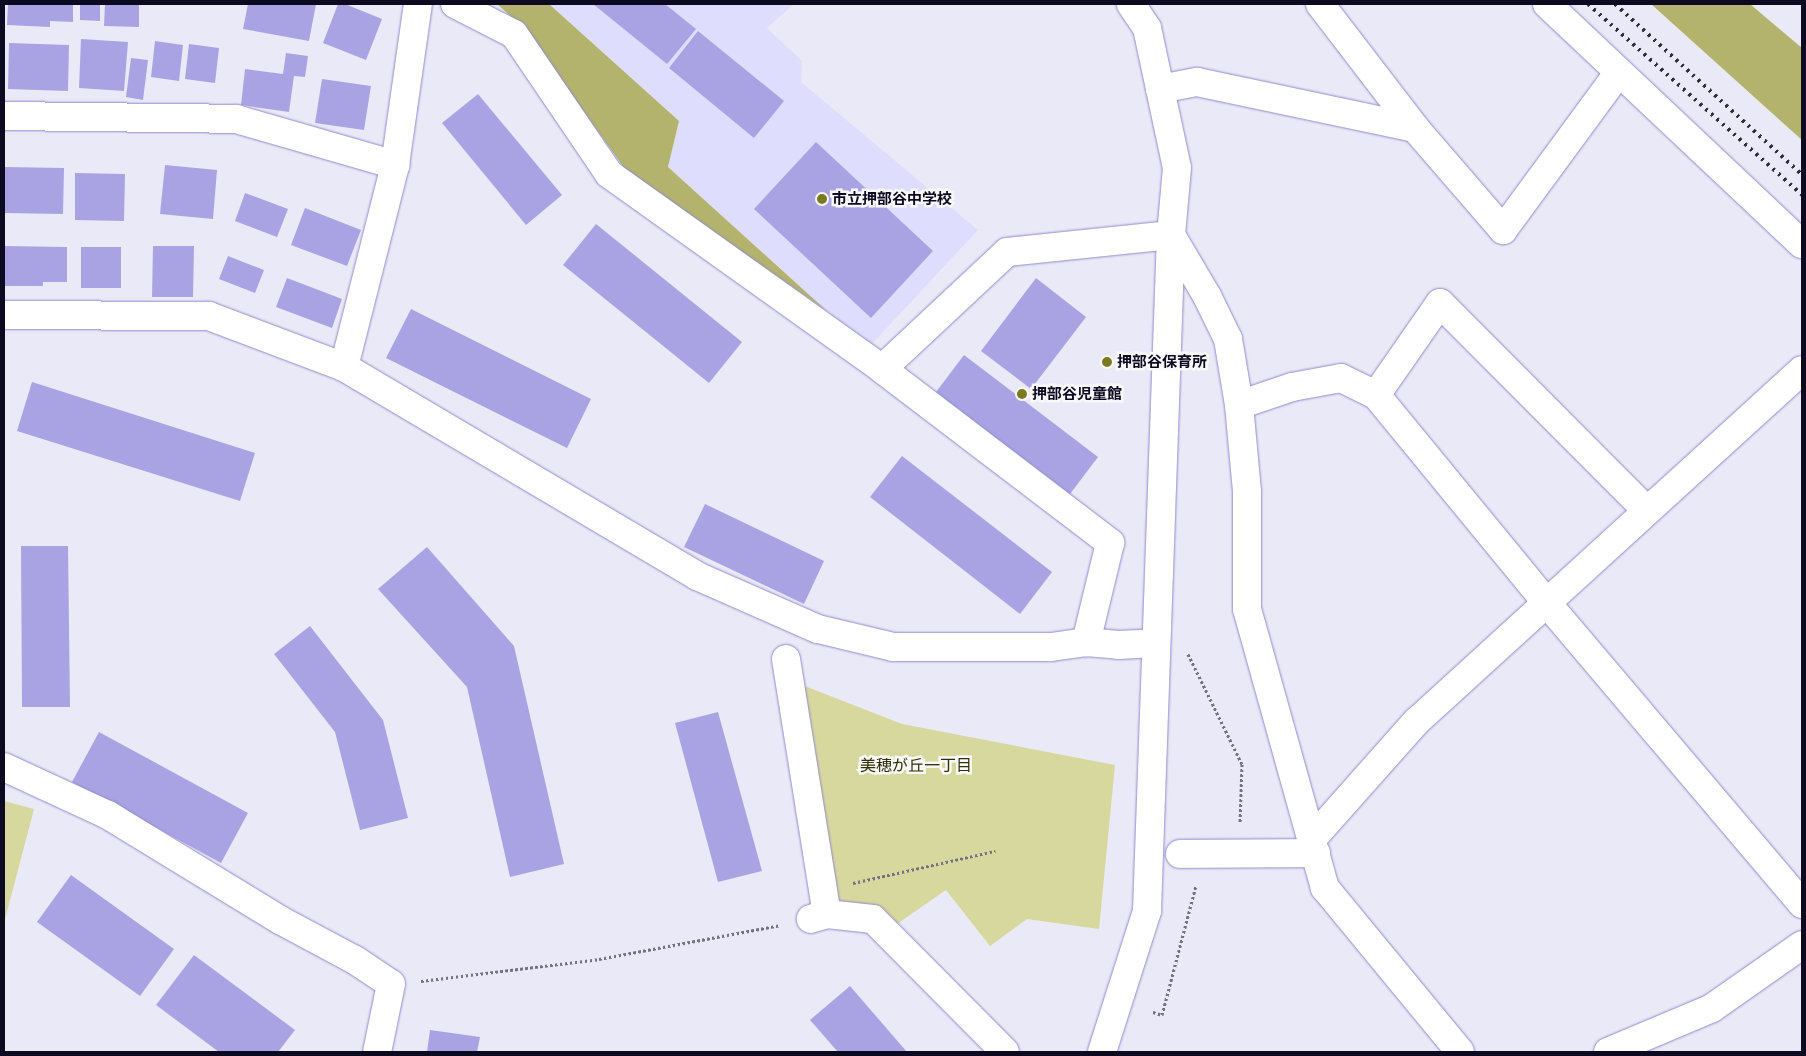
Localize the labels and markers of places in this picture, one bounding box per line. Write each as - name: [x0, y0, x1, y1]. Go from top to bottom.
- place label: 市立押部谷中学校: [832, 190, 952, 208]
- marker: 市立押部谷中学校: [816, 193, 828, 205]
- place label: 押部谷保育所: [1117, 353, 1207, 371]
- marker: 押部谷保育所: [1101, 356, 1113, 368]
- place label: 押部谷児童館: [1032, 385, 1122, 403]
- marker: 押部谷児童館: [1016, 388, 1028, 400]

